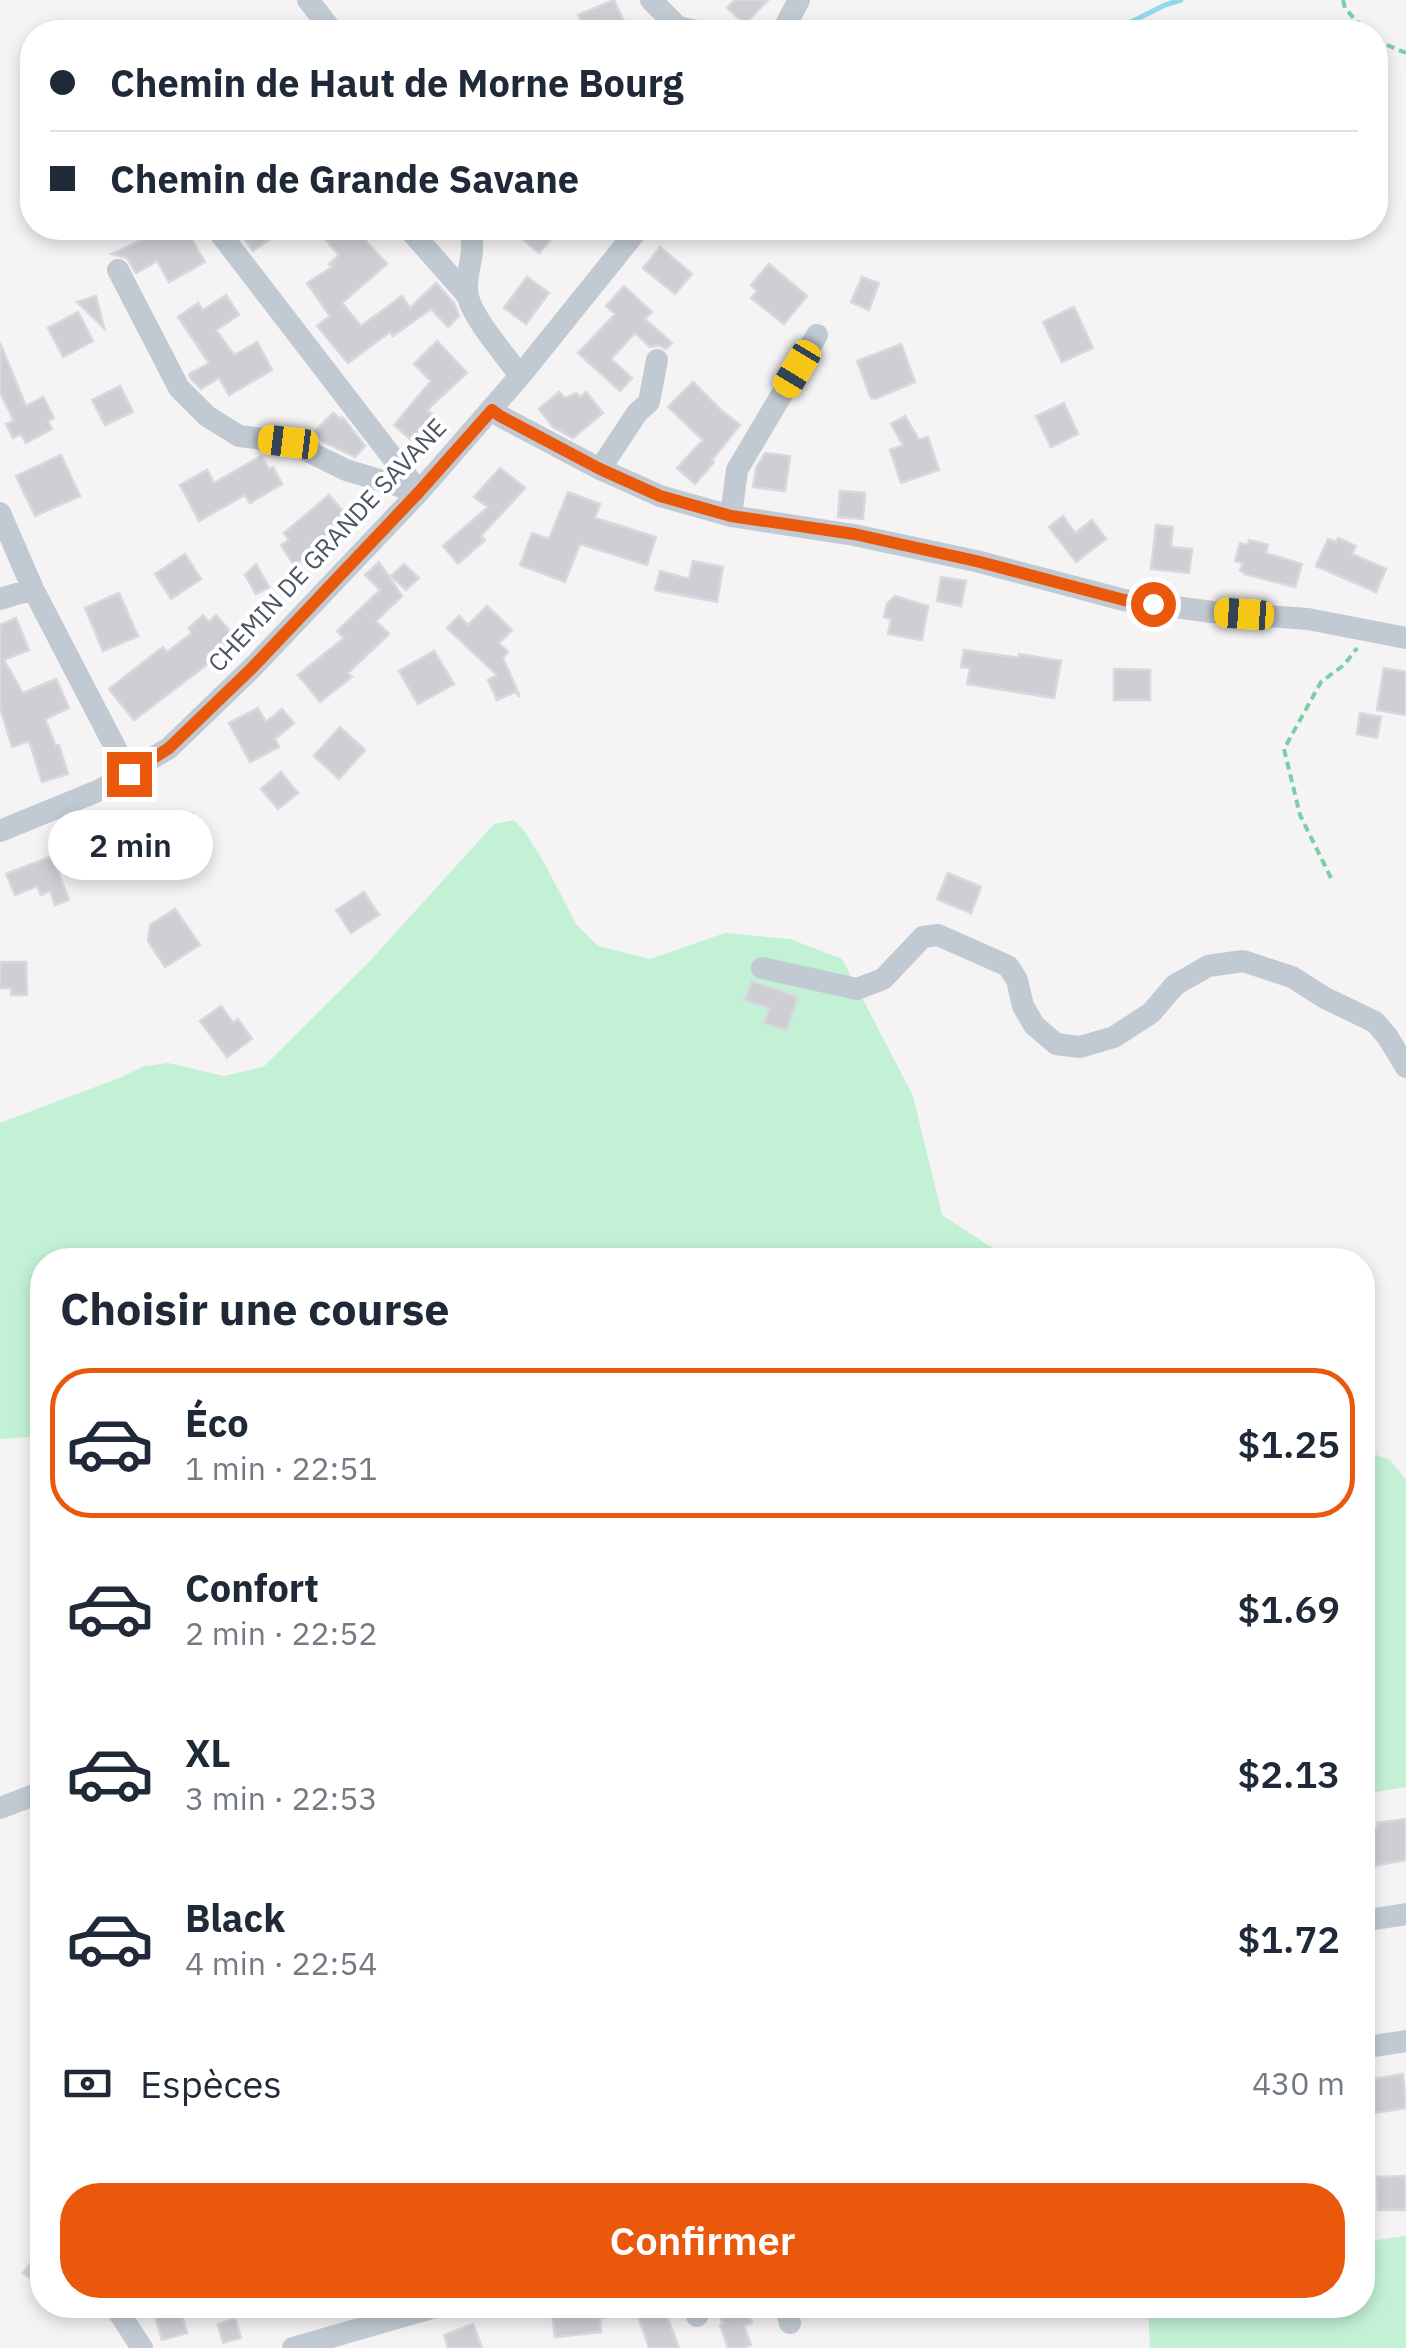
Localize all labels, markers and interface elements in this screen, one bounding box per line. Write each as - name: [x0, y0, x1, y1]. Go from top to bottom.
- text: Chemin de Haut de Morne Bourg: [110, 58, 683, 107]
- text: Chemin de Grande Savane: [110, 154, 579, 203]
- car: [769, 336, 825, 402]
- street label: CHEMIN DE GRANDE SAVANE: [200, 411, 453, 678]
- car: [256, 423, 320, 461]
- route start: [1131, 582, 1176, 627]
- car: [1213, 597, 1275, 631]
- route end: [107, 752, 152, 797]
- callout: 2 min: [46, 809, 212, 879]
- text: 2 min: [89, 824, 172, 866]
- text: Choisir une course: [60, 1279, 450, 1337]
- icon: car: [65, 1398, 155, 1488]
- text: Éco: [185, 1398, 249, 1447]
- text: $1.25: [1237, 1419, 1340, 1468]
- text: 1 min · 22:51: [185, 1447, 378, 1489]
- icon: car: [65, 1563, 155, 1653]
- text: Confort: [185, 1563, 319, 1612]
- text: $1.69: [1237, 1584, 1340, 1633]
- text: 2 min · 22:52: [185, 1612, 378, 1654]
- icon: car: [65, 1728, 155, 1818]
- text: XL: [185, 1728, 231, 1777]
- text: $2.13: [1237, 1749, 1340, 1798]
- text: 3 min · 22:53: [185, 1777, 378, 1819]
- icon: car: [65, 1893, 155, 1983]
- text: Black: [185, 1893, 285, 1942]
- text: $1.72: [1237, 1914, 1340, 1963]
- text: 4 min · 22:54: [185, 1942, 378, 1984]
- icon: cash: [60, 2056, 115, 2111]
- text: Espèces: [140, 2059, 282, 2108]
- text: 430 m: [1252, 2062, 1345, 2104]
- button: Confirmer: [60, 2183, 1345, 2298]

